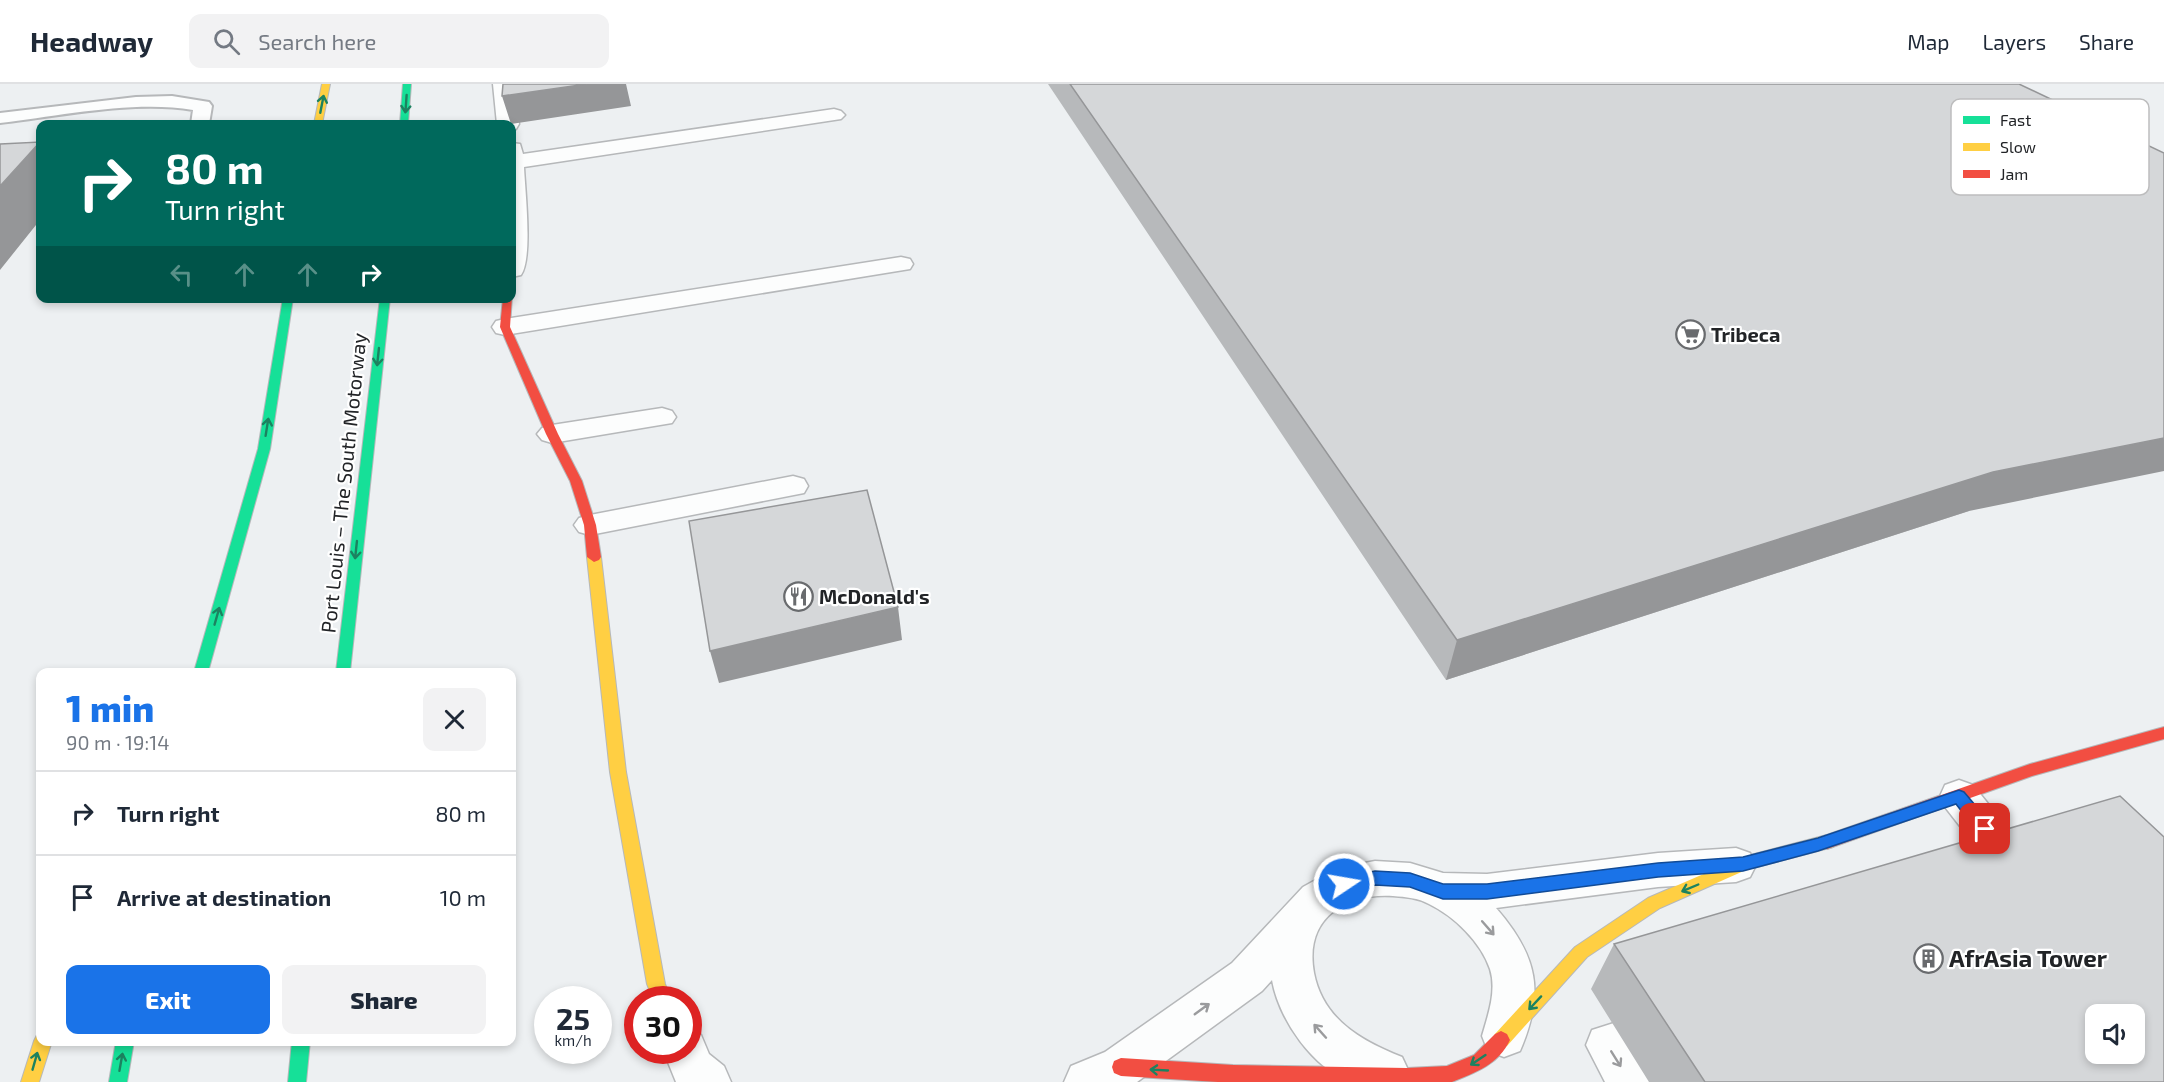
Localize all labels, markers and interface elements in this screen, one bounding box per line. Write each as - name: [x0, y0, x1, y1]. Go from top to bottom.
- search box: [189, 14, 609, 68]
- text: Headway: [30, 24, 153, 58]
- icon: search: [210, 25, 243, 58]
- text: Search here: [258, 28, 376, 54]
- text: Map: [1907, 29, 1949, 54]
- text: Layers: [1982, 29, 2046, 54]
- text: Share: [2079, 29, 2134, 54]
- one-way arrow: [400, 94, 411, 114]
- one-way arrow: [317, 95, 328, 115]
- legend: [1951, 99, 2149, 195]
- text: Fast: [2000, 110, 2031, 129]
- text: Slow: [2000, 137, 2036, 156]
- text: 80 m: [165, 142, 264, 192]
- icon: right: [66, 144, 144, 222]
- text: Jam: [2000, 164, 2028, 183]
- text: Turn right: [165, 193, 285, 225]
- icon: left: [165, 258, 198, 291]
- icon: ahead: [228, 258, 261, 291]
- icon: ahead: [291, 258, 324, 291]
- icon: right: [354, 258, 387, 291]
- supermarket icon: Tribeca: [1674, 319, 1706, 351]
- place label: Tribeca: [1711, 322, 1780, 346]
- street label: Port Louis – The South Motorway: [315, 331, 371, 634]
- one-way arrow: [372, 346, 383, 366]
- one-way arrow: [262, 418, 273, 438]
- one-way arrow: [350, 540, 361, 560]
- restaurant icon: McDonald's: [782, 581, 814, 613]
- place label: McDonald's: [819, 584, 930, 608]
- one-way arrow: [212, 607, 223, 626]
- text: 1 min: [66, 686, 154, 729]
- button: close: [423, 688, 486, 751]
- text: 90 m · 19:14: [66, 730, 170, 754]
- icon: right: [66, 797, 99, 830]
- text: Turn right: [117, 800, 219, 826]
- text: 80 m: [435, 800, 486, 826]
- pin: [1959, 803, 2010, 854]
- icon: arrive: [1968, 812, 2001, 845]
- position arrow: [1312, 852, 1376, 916]
- icon: arrive: [66, 881, 99, 914]
- one-way arrow: [1681, 883, 1699, 894]
- text: Arrive at destination: [117, 884, 331, 910]
- text: 10 m: [440, 884, 486, 910]
- one-way arrow: [1481, 920, 1495, 935]
- building icon: AfrAsia Tower: [1912, 943, 1944, 975]
- place label: AfrAsia Tower: [1949, 943, 2108, 972]
- button: Exit: [66, 965, 270, 1034]
- button: Share: [282, 965, 486, 1034]
- speed limit sign: 30: [624, 986, 702, 1064]
- one-way arrow: [1528, 995, 1542, 1010]
- text: 25: [556, 1000, 590, 1036]
- one-way arrow: [1194, 1003, 1210, 1015]
- map controls: [2085, 1004, 2145, 1064]
- button: sound: [2085, 1004, 2145, 1064]
- one-way arrow: [1313, 1024, 1327, 1039]
- text: km/h: [554, 1031, 592, 1049]
- one-way arrow: [1611, 1050, 1623, 1067]
- one-way arrow: [30, 1052, 42, 1071]
- one-way arrow: [116, 1052, 127, 1072]
- one-way arrow: [1471, 1054, 1487, 1066]
- one-way arrow: [1150, 1064, 1170, 1075]

